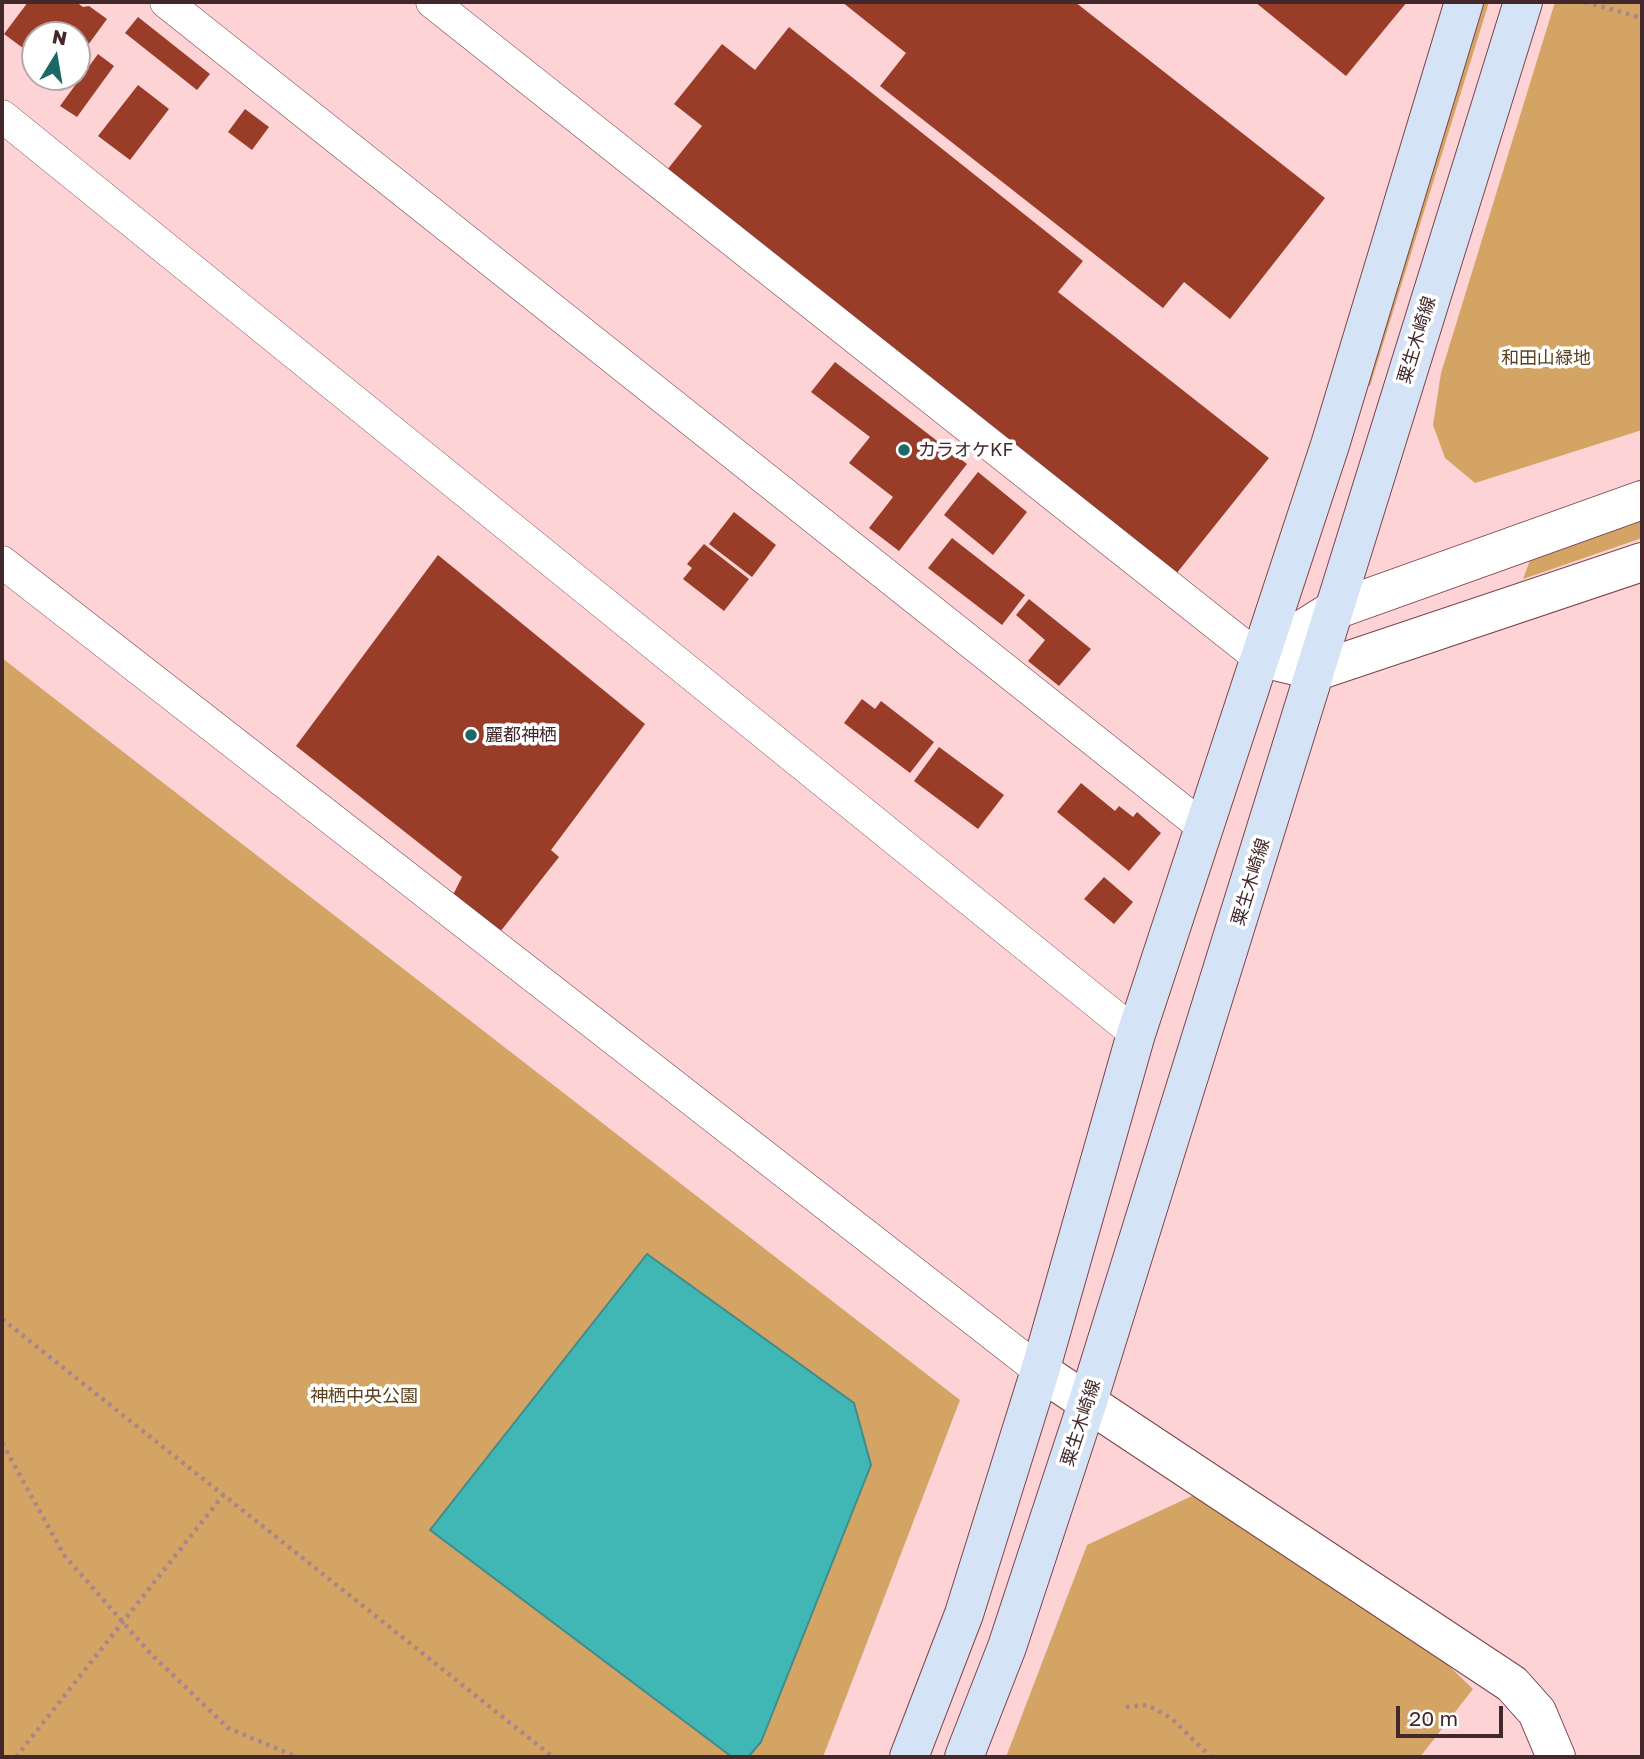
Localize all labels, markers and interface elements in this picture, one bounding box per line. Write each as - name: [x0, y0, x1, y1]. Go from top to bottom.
- north arrow: [21, 21, 91, 91]
- text: N: [50, 24, 69, 50]
- street label: 粟生木崎線: [1394, 294, 1440, 386]
- park label: 和田山緑地: [1501, 347, 1591, 369]
- place label: カラオケKF: [918, 439, 1013, 461]
- marker: カラオケKF: [896, 442, 912, 458]
- place label: 麗都神栖: [485, 724, 557, 746]
- marker: 麗都神栖: [463, 727, 479, 743]
- street label: 粟生木崎線: [1228, 836, 1274, 928]
- street label: 粟生木崎線: [1057, 1377, 1105, 1469]
- park label: 神栖中央公園: [310, 1385, 418, 1407]
- scale bar: [1399, 1692, 1506, 1736]
- text: 20 m: [1409, 1705, 1458, 1731]

